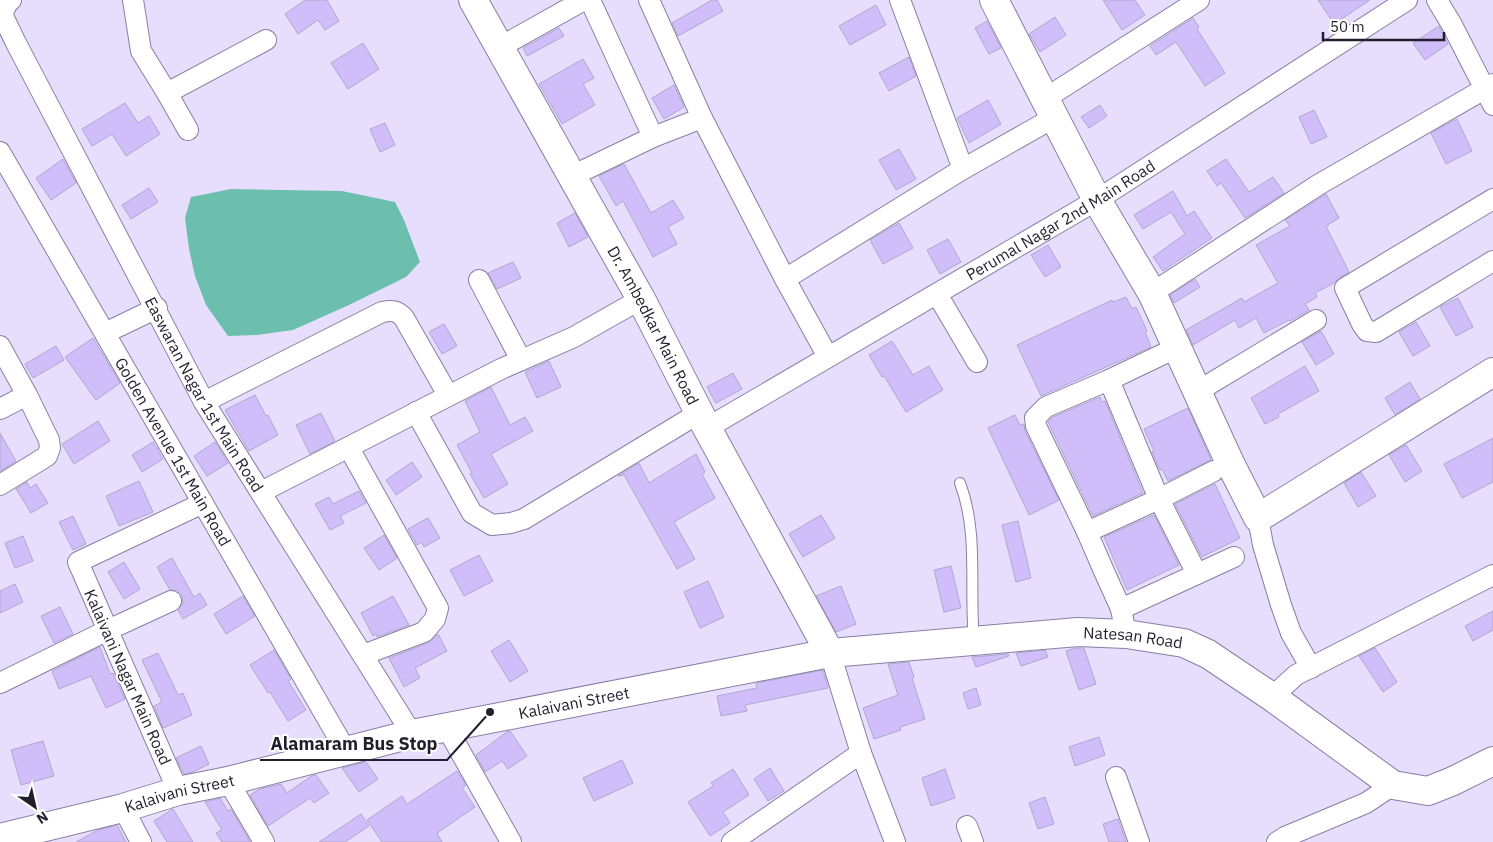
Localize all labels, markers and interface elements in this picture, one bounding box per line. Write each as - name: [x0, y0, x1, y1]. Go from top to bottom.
- scale bar: [1323, 10, 1444, 42]
- text: 50 m: [1330, 17, 1365, 36]
- street label: Perumal Nagar 2nd Main Road: [962, 155, 1159, 285]
- street label: Dr. Ambedkar Main Road: [603, 242, 703, 408]
- street label: Easwaran Nagar 1st Main Road: [141, 293, 268, 496]
- street label: Golden Avenue 1st Main Road: [111, 354, 235, 550]
- street label: Kalaivani Nagar Main Road: [80, 586, 176, 768]
- street label: Natesan Road: [1083, 622, 1184, 653]
- street label: Kalaivani Street: [517, 682, 631, 723]
- callout: Alamaram Bus Stop: [260, 727, 447, 760]
- text: Alamaram Bus Stop: [270, 732, 438, 755]
- street label: Kalaivani Street: [122, 770, 236, 817]
- north arrow: [10, 782, 60, 832]
- text: N: [33, 807, 52, 828]

